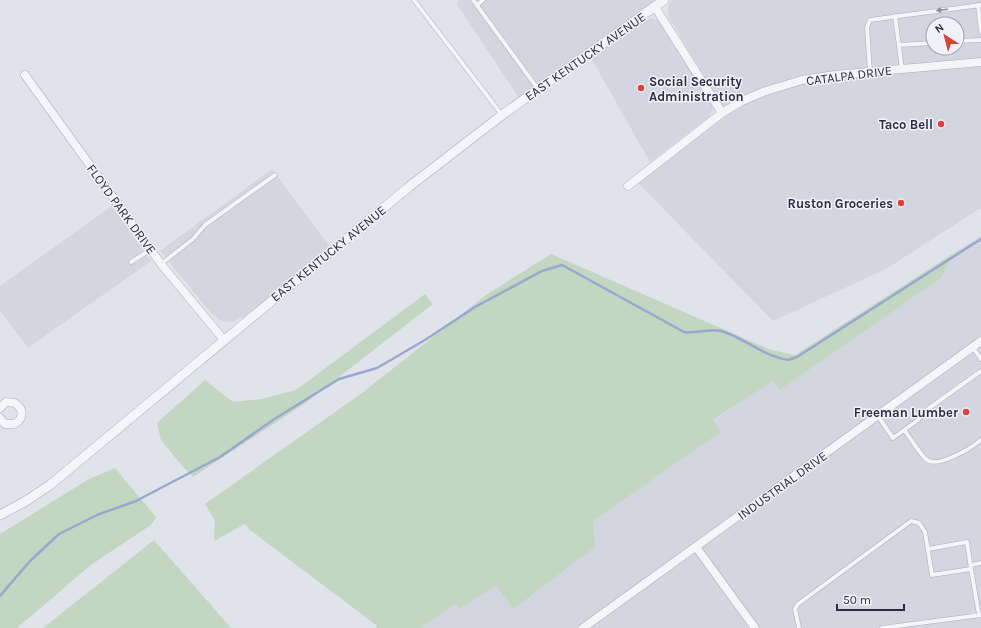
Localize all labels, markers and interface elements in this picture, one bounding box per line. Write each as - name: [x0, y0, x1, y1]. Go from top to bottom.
- one-way arrow: [936, 7, 948, 13]
- street label: EAST KENTUCKY AVENUE: [522, 9, 648, 104]
- north arrow: [925, 16, 965, 56]
- text: N: [932, 21, 946, 36]
- street label: CATALPA DRIVE: [805, 63, 893, 88]
- place label: Social Security Administration: [649, 74, 744, 104]
- marker: Social Security Administration: [636, 83, 646, 93]
- place label: Taco Bell: [879, 117, 933, 132]
- marker: Taco Bell: [936, 119, 946, 129]
- street label: FLOYD PARK DRIVE: [84, 161, 159, 257]
- place label: Ruston Groceries: [788, 196, 893, 211]
- marker: Ruston Groceries: [896, 198, 906, 208]
- street label: EAST KENTUCKY AVENUE: [268, 202, 389, 304]
- place label: Freeman Lumber: [854, 405, 959, 420]
- marker: Freeman Lumber: [961, 407, 971, 417]
- street label: INDUSTRIAL DRIVE: [735, 448, 830, 523]
- scale bar: [837, 586, 904, 612]
- text: 50 m: [843, 593, 871, 607]

